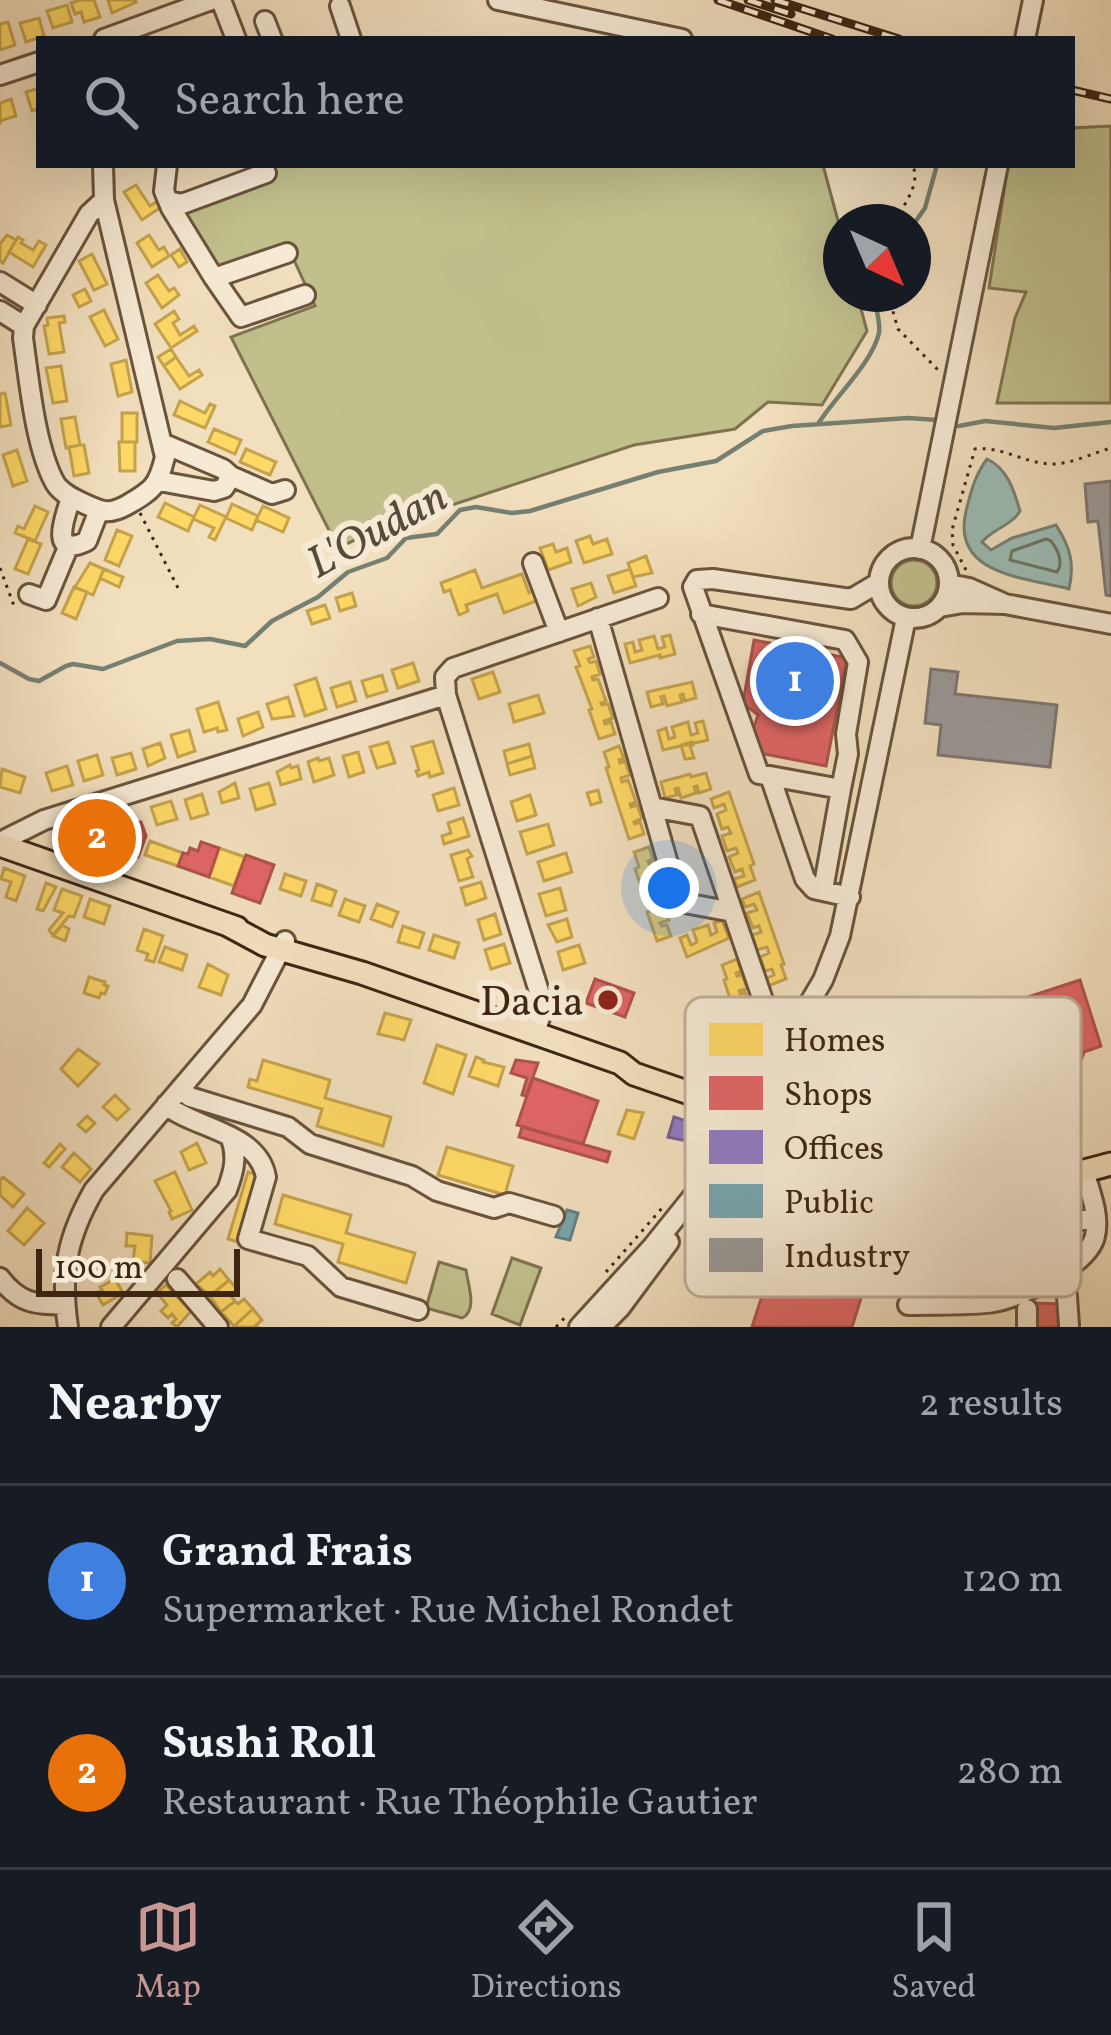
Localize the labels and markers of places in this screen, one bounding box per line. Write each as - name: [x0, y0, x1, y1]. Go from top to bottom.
- pin: 1: [756, 636, 834, 726]
- pin: 2: [58, 793, 136, 883]
- place label: Dacia: [480, 975, 584, 1034]
- marker: Dacia: [595, 987, 621, 1013]

